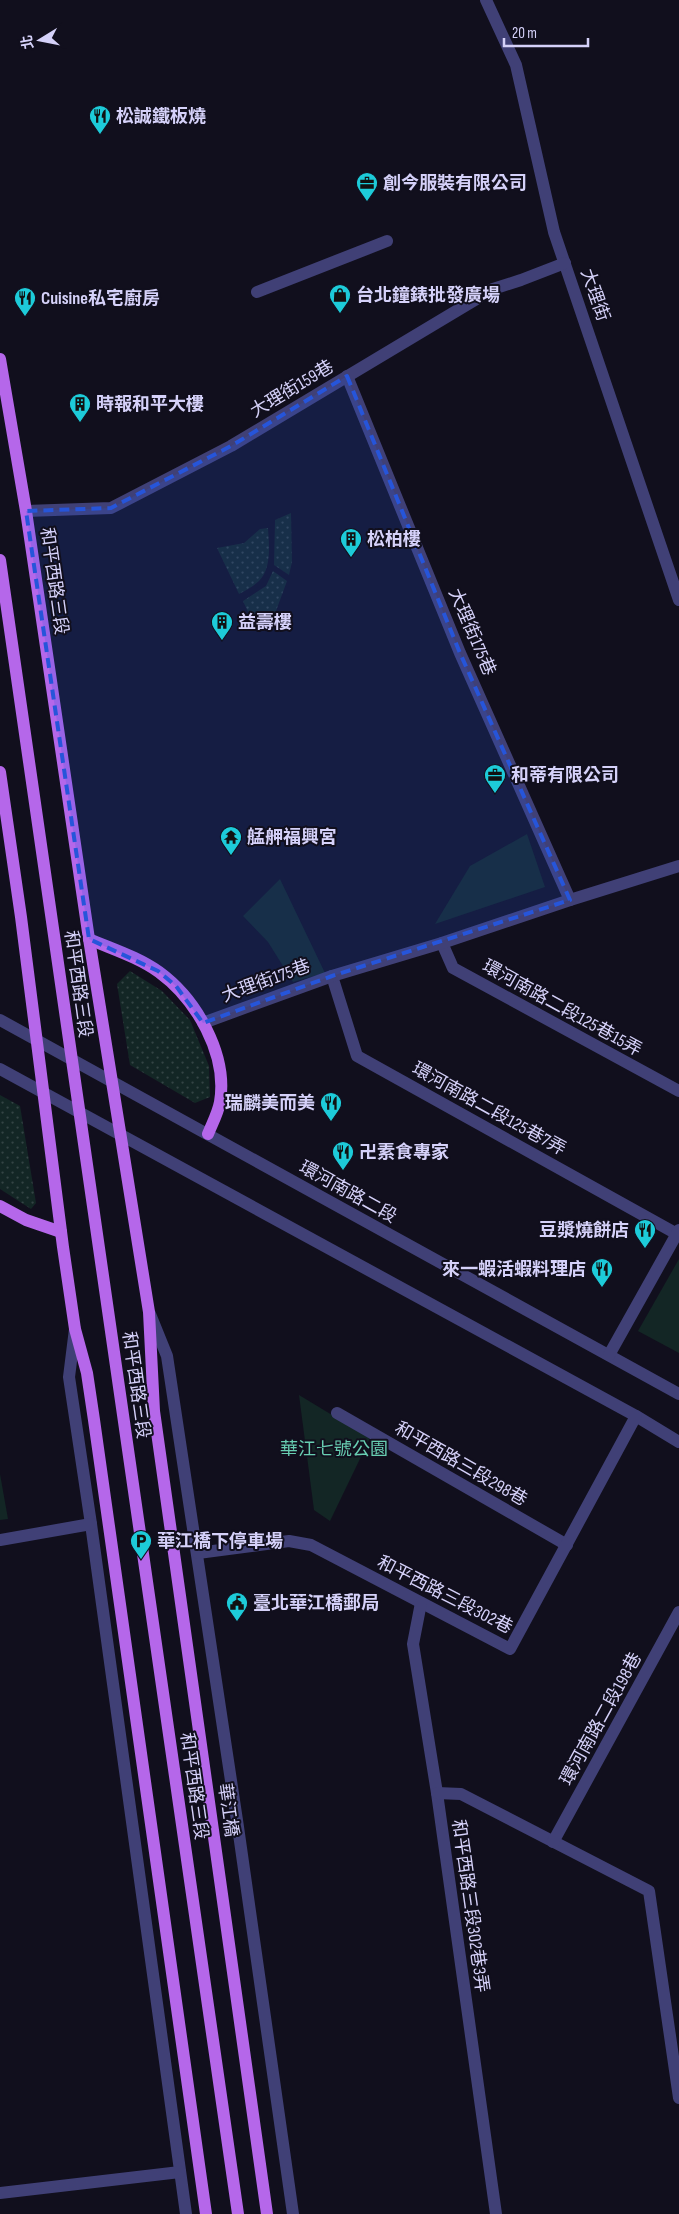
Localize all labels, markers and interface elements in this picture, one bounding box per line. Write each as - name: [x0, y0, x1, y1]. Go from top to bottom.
- north arrow: [15, 15, 65, 65]
- scale bar: [504, 15, 588, 47]
- text: 20 m: [512, 24, 537, 43]
- text: 北: [18, 34, 37, 51]
- restaurant icon: 松誠鐵板燒: [88, 104, 112, 135]
- place label: 松誠鐵板燒: [116, 106, 206, 127]
- office icon: 創今服裝有限公司: [355, 171, 379, 202]
- place label: 創今服裝有限公司: [383, 173, 527, 194]
- street label: 大理街: [576, 266, 614, 324]
- shop icon: 台北鐘錶批發廣場: [328, 283, 352, 314]
- place label: 台北鐘錶批發廣場: [356, 285, 500, 306]
- restaurant icon: Cuisine私宅廚房: [13, 286, 37, 317]
- place label: Cuisine私宅廚房: [41, 288, 160, 309]
- street label: 大理街159巷: [247, 356, 337, 422]
- building icon: 時報和平大樓: [68, 392, 92, 423]
- place label: 時報和平大樓: [96, 394, 204, 415]
- street label: 和平西路三段: [36, 526, 72, 636]
- building icon: 松柏樓: [339, 527, 363, 558]
- place label: 松柏樓: [367, 529, 421, 550]
- street label: 大理街175巷: [444, 585, 500, 679]
- building icon: 益壽樓: [210, 610, 234, 641]
- place label: 益壽樓: [238, 612, 292, 633]
- office icon: 和蒂有限公司: [483, 763, 507, 794]
- place label: 和蒂有限公司: [511, 765, 619, 786]
- temple icon: 艋舺福興宮: [219, 825, 243, 856]
- place label: 艋舺福興宮: [247, 827, 337, 848]
- street label: 和平西路三段: [60, 929, 96, 1039]
- street label: 大理街175巷: [219, 955, 313, 1007]
- street label: 環河南路二段125巷15弄: [479, 956, 645, 1060]
- street label: 環河南路二段125巷7弄: [409, 1058, 569, 1160]
- restaurant icon: 瑞麟美而美: [319, 1091, 343, 1122]
- place label: 瑞麟美而美: [225, 1093, 315, 1114]
- restaurant icon: 卍素食專家: [331, 1140, 355, 1171]
- place label: 卍素食專家: [359, 1142, 449, 1163]
- street label: 環河南路二段: [296, 1157, 400, 1227]
- restaurant icon: 豆漿燒餅店: [633, 1218, 657, 1249]
- place label: 豆漿燒餅店: [539, 1220, 629, 1241]
- restaurant icon: 來一蝦活蝦料理店: [590, 1257, 614, 1288]
- place label: 來一蝦活蝦料理店: [442, 1259, 586, 1280]
- street label: 和平西路三段: [118, 1330, 154, 1440]
- street label: 和平西路三段298巷: [391, 1418, 531, 1510]
- park label: 華江七號公園: [280, 1439, 388, 1460]
- parking icon: 華江橋下停車場: [129, 1529, 153, 1560]
- place label: 華江橋下停車場: [157, 1531, 283, 1552]
- street label: 和平西路三段302巷: [374, 1552, 516, 1638]
- public building icon: 臺北華江橋郵局: [225, 1591, 249, 1622]
- place label: 臺北華江橋郵局: [253, 1592, 379, 1614]
- street label: 環河南路二段198巷: [556, 1649, 646, 1789]
- street label: 和平西路三段: [176, 1731, 212, 1841]
- street label: 華江橋: [214, 1782, 242, 1838]
- street label: 和平西路三段302巷3弄: [447, 1818, 493, 1994]

